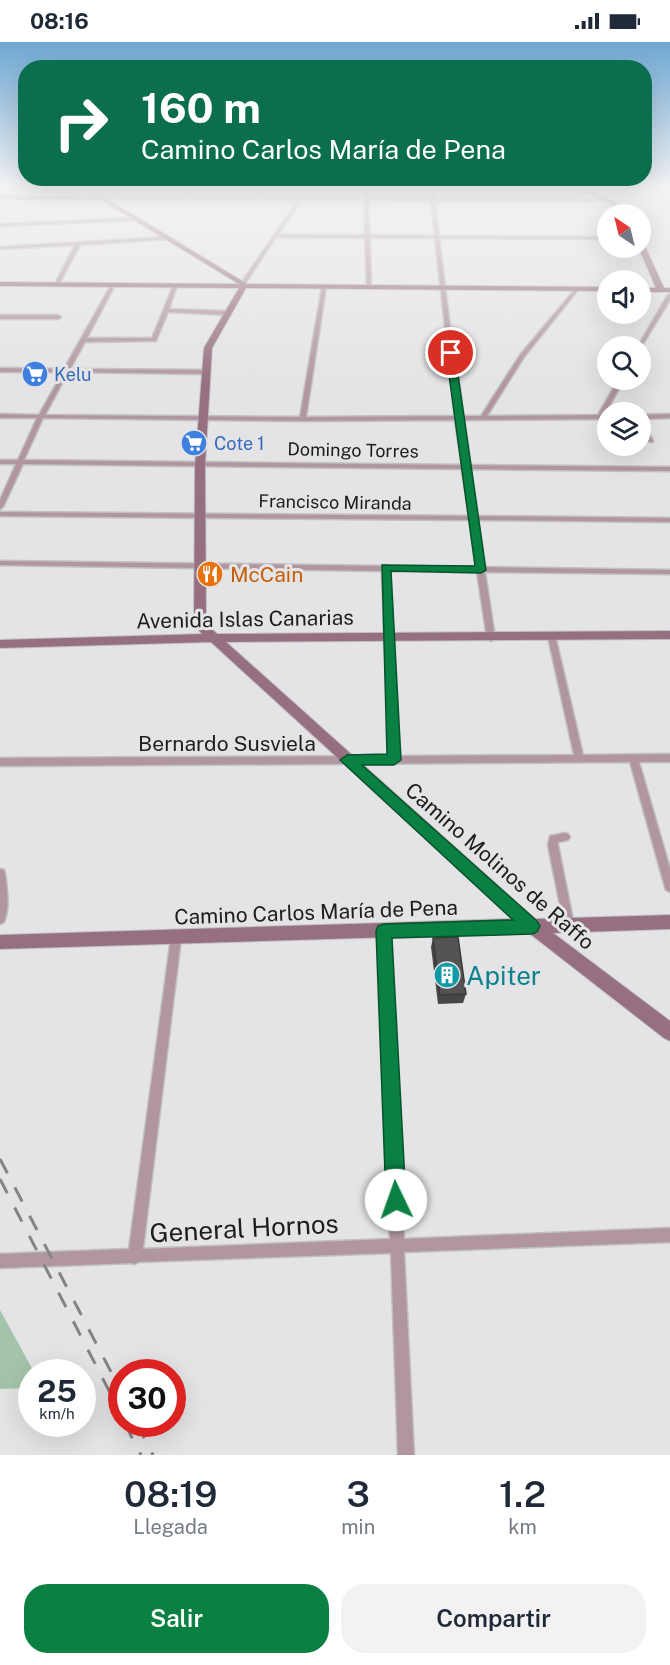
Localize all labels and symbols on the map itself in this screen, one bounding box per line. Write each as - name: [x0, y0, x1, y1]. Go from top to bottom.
- north arrow: [597, 204, 651, 258]
- pin: [425, 327, 476, 378]
- supermarket icon: Kelu: [20, 359, 50, 389]
- place label: Kelu: [54, 364, 92, 385]
- supermarket icon: Cote 1: [179, 428, 209, 458]
- place label: Cote 1: [214, 433, 265, 454]
- street label: Domingo Torres: [287, 438, 419, 462]
- street label: Francisco Miranda: [258, 490, 412, 514]
- restaurant icon: McCain: [195, 559, 225, 589]
- place label: McCain: [230, 562, 303, 587]
- street label: Avenida Islas Canarias: [136, 605, 354, 633]
- street label: Bernardo Susviela: [138, 731, 316, 756]
- street label: Camino Molinos de Raffo: [400, 777, 600, 955]
- street label: Camino Carlos María de Pena: [174, 895, 458, 929]
- building icon: Apiter: [432, 960, 462, 990]
- place label: Apiter: [466, 960, 541, 991]
- position arrow: [364, 1168, 428, 1232]
- street label: General Hornos: [149, 1208, 339, 1248]
- speed limit sign: 30: [108, 1359, 186, 1437]

